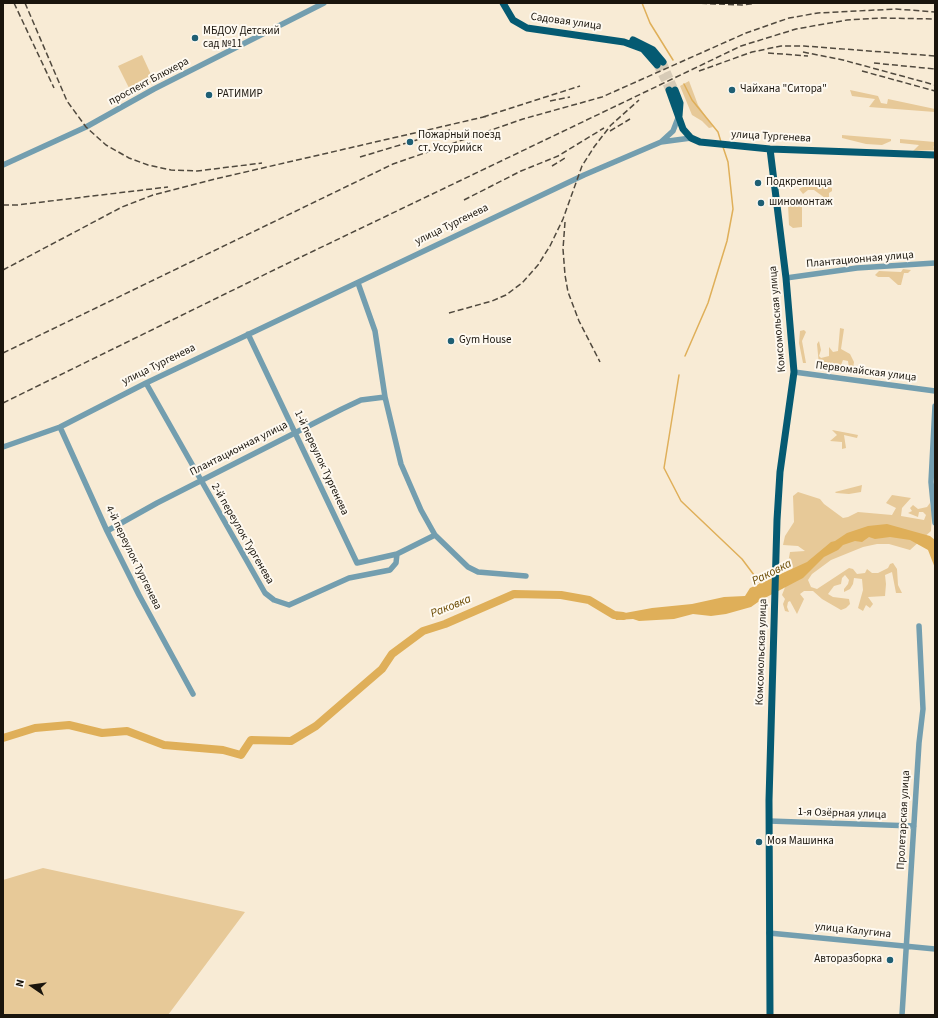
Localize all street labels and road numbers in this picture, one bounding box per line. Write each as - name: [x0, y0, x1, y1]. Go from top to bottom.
- street label: Садовая улица: [530, 10, 602, 34]
- street label: проспект Блюхера: [107, 55, 191, 109]
- street label: улица Тургенева: [731, 128, 811, 146]
- street label: улица Тургенева: [413, 202, 491, 248]
- street label: Плантационная улица: [806, 249, 914, 271]
- street label: Комсомольская улица: [767, 265, 789, 373]
- street label: улица Тургенева: [120, 342, 198, 388]
- street label: Первомайская улица: [815, 359, 917, 385]
- street label: 1-й переулок Тургенева: [291, 409, 351, 517]
- street label: Плантационная улица: [188, 419, 290, 479]
- street label: 2-й переулок Тургенева: [208, 481, 276, 587]
- street label: 4-й переулок Тургенева: [102, 504, 164, 612]
- street label: Комсомольская улица: [754, 598, 770, 706]
- street label: Пролетарская улица: [895, 770, 913, 870]
- street label: 1-я Озёрная улица: [797, 806, 887, 822]
- street label: улица Калугина: [814, 920, 892, 942]

